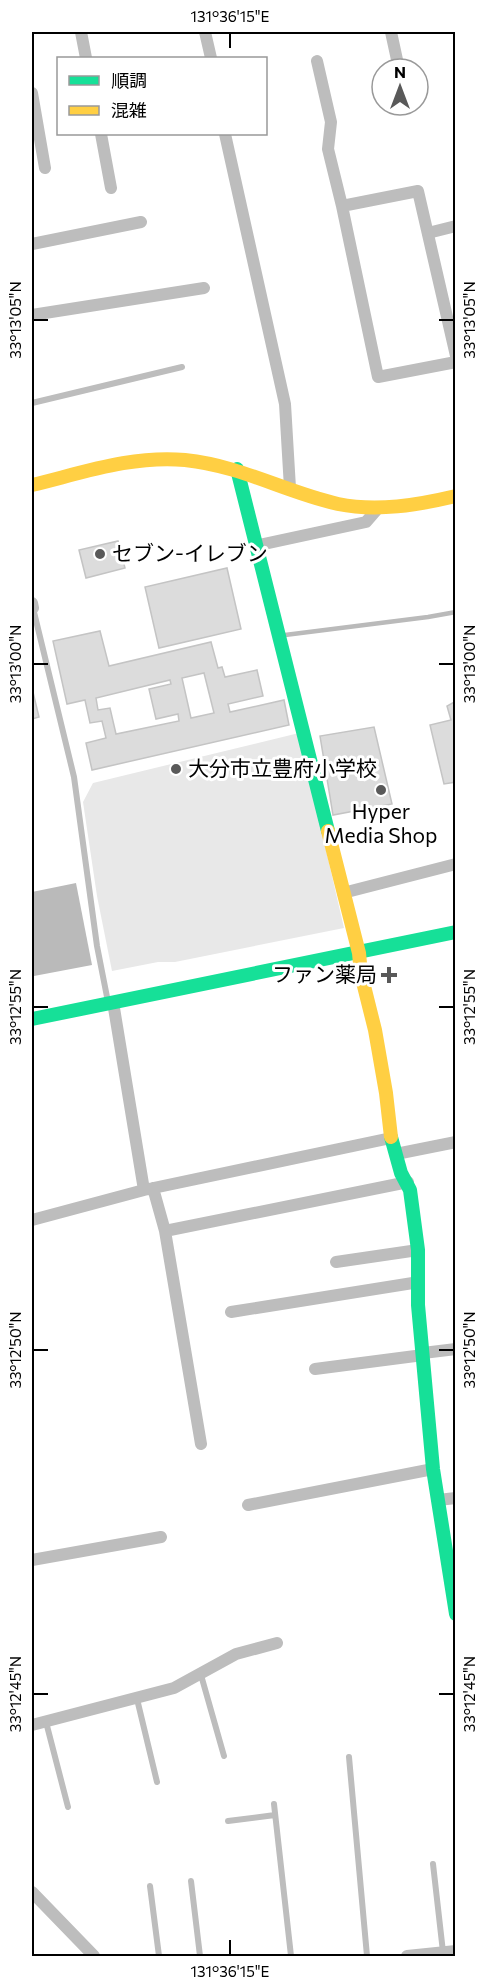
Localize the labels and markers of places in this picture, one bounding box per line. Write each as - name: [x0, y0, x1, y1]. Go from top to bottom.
- place label: セブン-イレブン: [112, 540, 268, 565]
- marker: セブン-イレブン: [93, 547, 107, 561]
- place label: 大分市立豊府小学校: [188, 755, 377, 780]
- marker: 大分市立豊府小学校: [169, 762, 183, 776]
- marker: Hyper Media Shop: [374, 783, 388, 797]
- place label: Hyper Media Shop: [325, 798, 437, 847]
- place label: ファン薬局: [272, 961, 377, 986]
- marker: ファン薬局: [382, 968, 396, 982]

